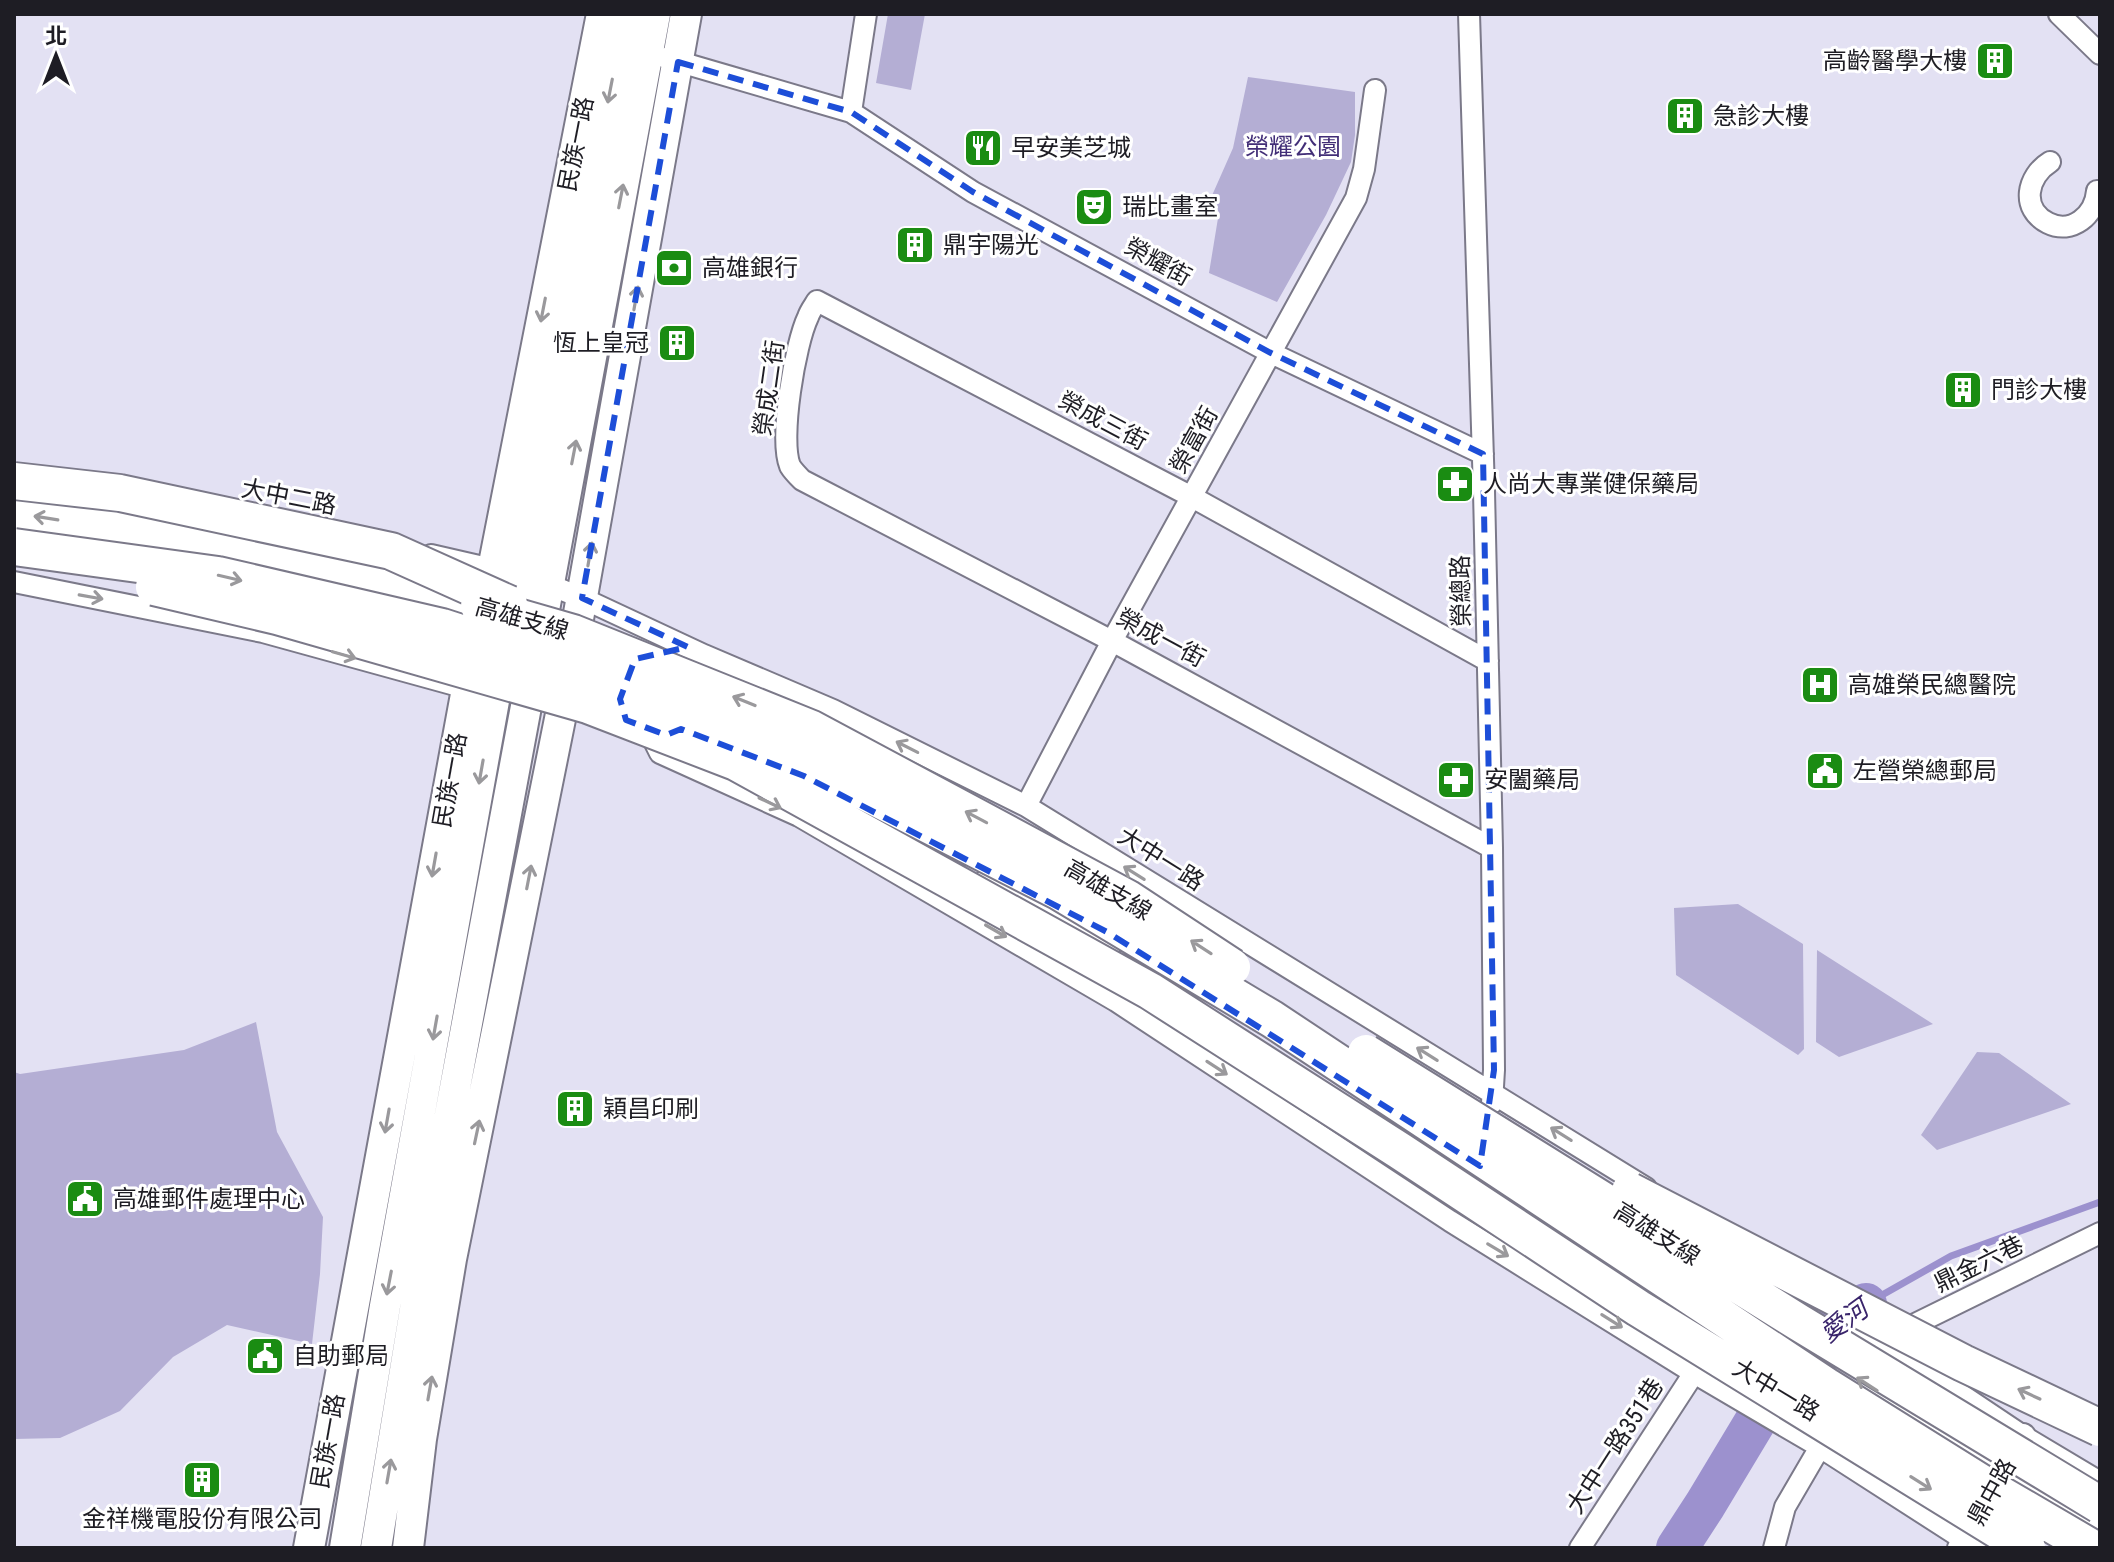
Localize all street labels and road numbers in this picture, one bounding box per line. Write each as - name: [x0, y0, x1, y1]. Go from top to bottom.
- street label: 民族一路: [553, 94, 599, 194]
- street label: 榮耀街: [1120, 232, 1196, 292]
- street label: 榮成二街: [748, 339, 790, 437]
- street label: 榮成三街: [1054, 386, 1152, 456]
- street label: 榮富街: [1164, 402, 1224, 478]
- street label: 大中二路: [239, 474, 339, 520]
- street label: 榮總路: [1446, 555, 1476, 627]
- street label: 高雄支線: [472, 592, 572, 646]
- street label: 榮成一街: [1112, 603, 1210, 673]
- street label: 民族一路: [428, 730, 472, 830]
- street label: 大中一路: [1113, 822, 1209, 896]
- street label: 高雄支線: [1059, 854, 1157, 926]
- street label: 高雄支線: [1609, 1197, 1705, 1271]
- street label: 鼎金六巷: [1930, 1230, 2028, 1298]
- street label: 大中一路: [1728, 1353, 1824, 1427]
- street label: 大中一路351巷: [1561, 1373, 1669, 1519]
- street label: 民族一路: [306, 1391, 350, 1491]
- street label: 鼎中路: [1962, 1454, 2022, 1530]

